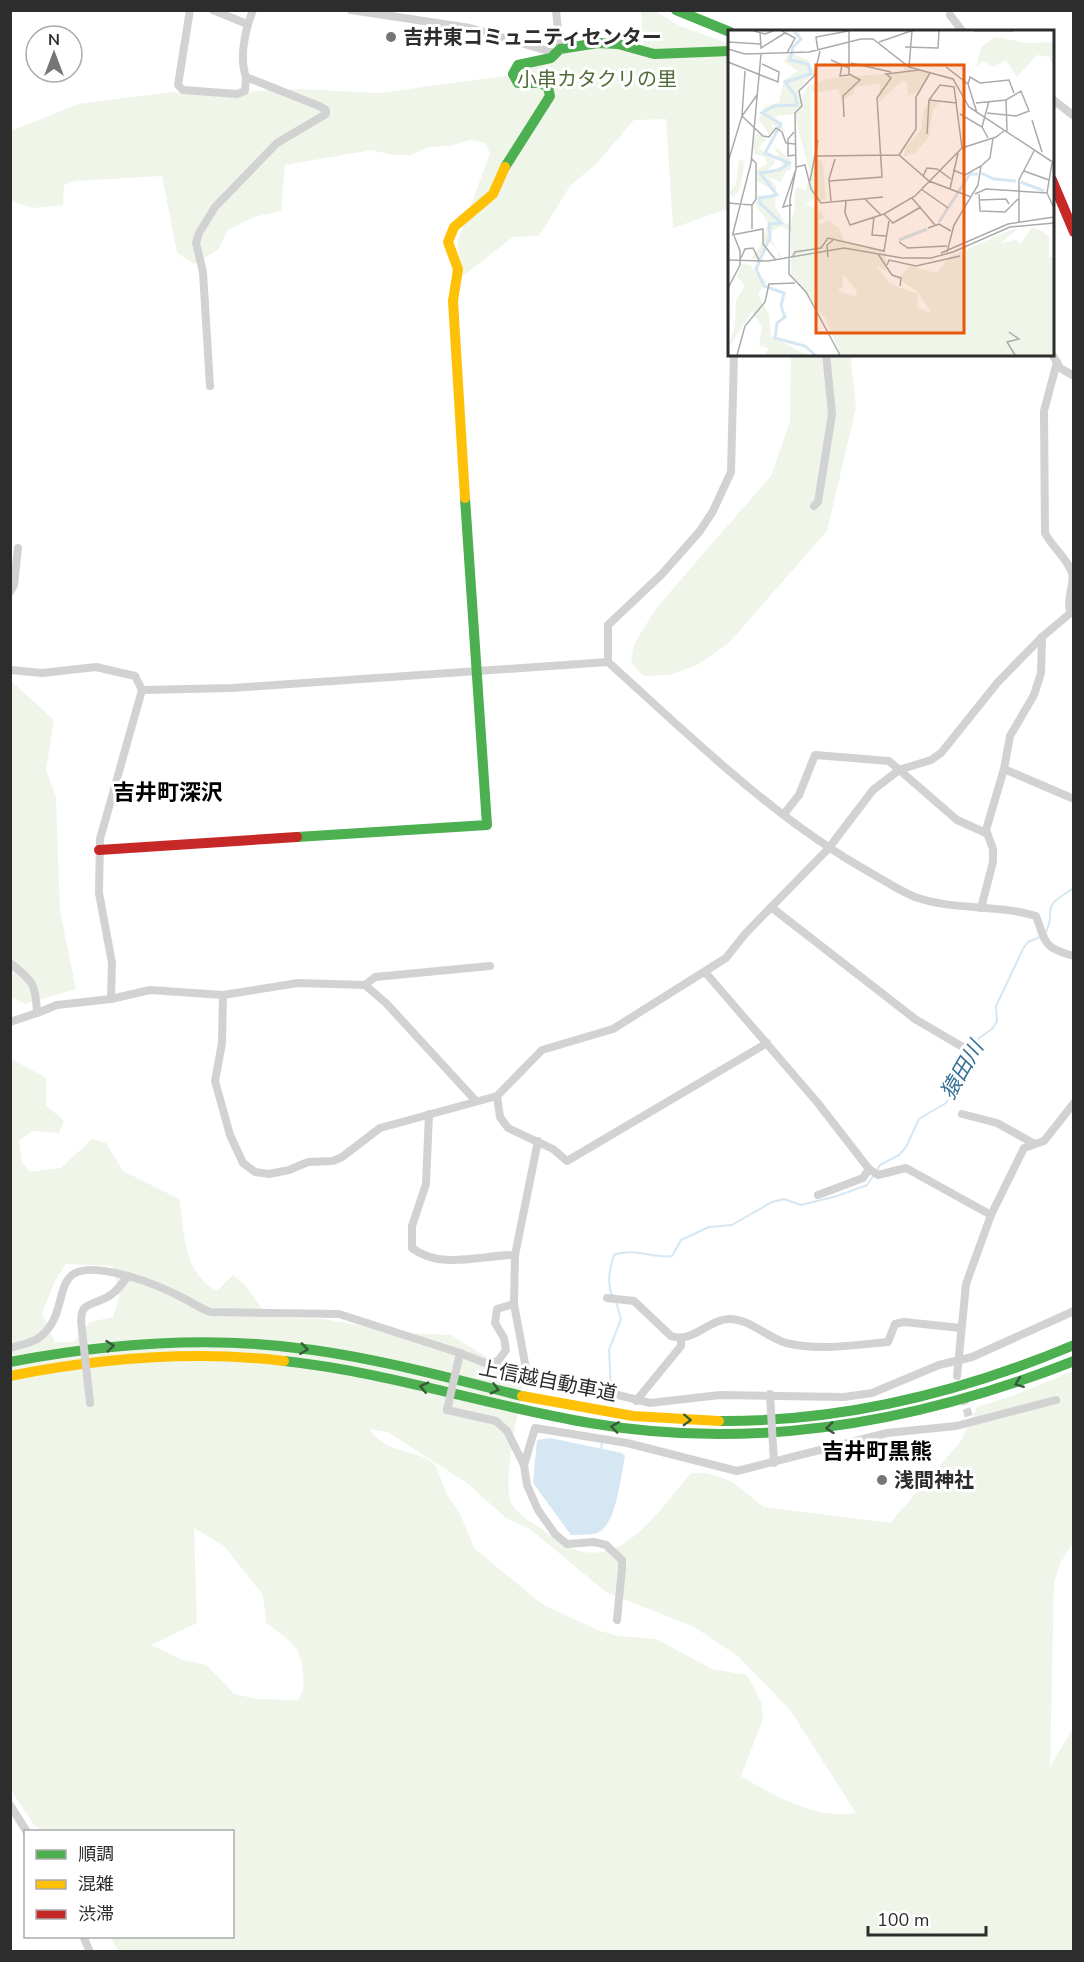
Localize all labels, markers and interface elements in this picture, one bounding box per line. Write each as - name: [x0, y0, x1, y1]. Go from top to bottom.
- north arrow: [24, 24, 84, 84]
- place label: 吉井東コミュニティセンター: [403, 24, 662, 51]
- text: N: [48, 29, 60, 51]
- marker: 吉井東コミュニティセンター: [384, 30, 398, 44]
- inset map: [728, 30, 1054, 356]
- park label: 小串カタクリの里: [517, 66, 677, 93]
- district label: 吉井町深沢: [113, 778, 223, 808]
- water label: 猿田川: [934, 1034, 991, 1104]
- one-way arrow: [105, 1340, 114, 1353]
- one-way arrow: [299, 1342, 309, 1354]
- street label: 上信越自動車道: [477, 1354, 619, 1408]
- one-way arrow: [1015, 1376, 1026, 1388]
- one-way arrow: [419, 1381, 429, 1394]
- one-way arrow: [489, 1382, 499, 1395]
- one-way arrow: [682, 1413, 691, 1426]
- one-way arrow: [826, 1421, 835, 1434]
- one-way arrow: [610, 1422, 619, 1434]
- district label: 吉井町黒熊: [822, 1437, 932, 1467]
- place label: 浅間神社: [894, 1467, 974, 1494]
- marker: 浅間神社: [875, 1473, 889, 1487]
- legend: [24, 1830, 234, 1938]
- text: 順調: [78, 1842, 114, 1866]
- text: 混雑: [78, 1872, 114, 1896]
- scale bar: [868, 1899, 986, 1937]
- text: 渋滞: [78, 1902, 114, 1926]
- text: 100 m: [877, 1908, 929, 1932]

